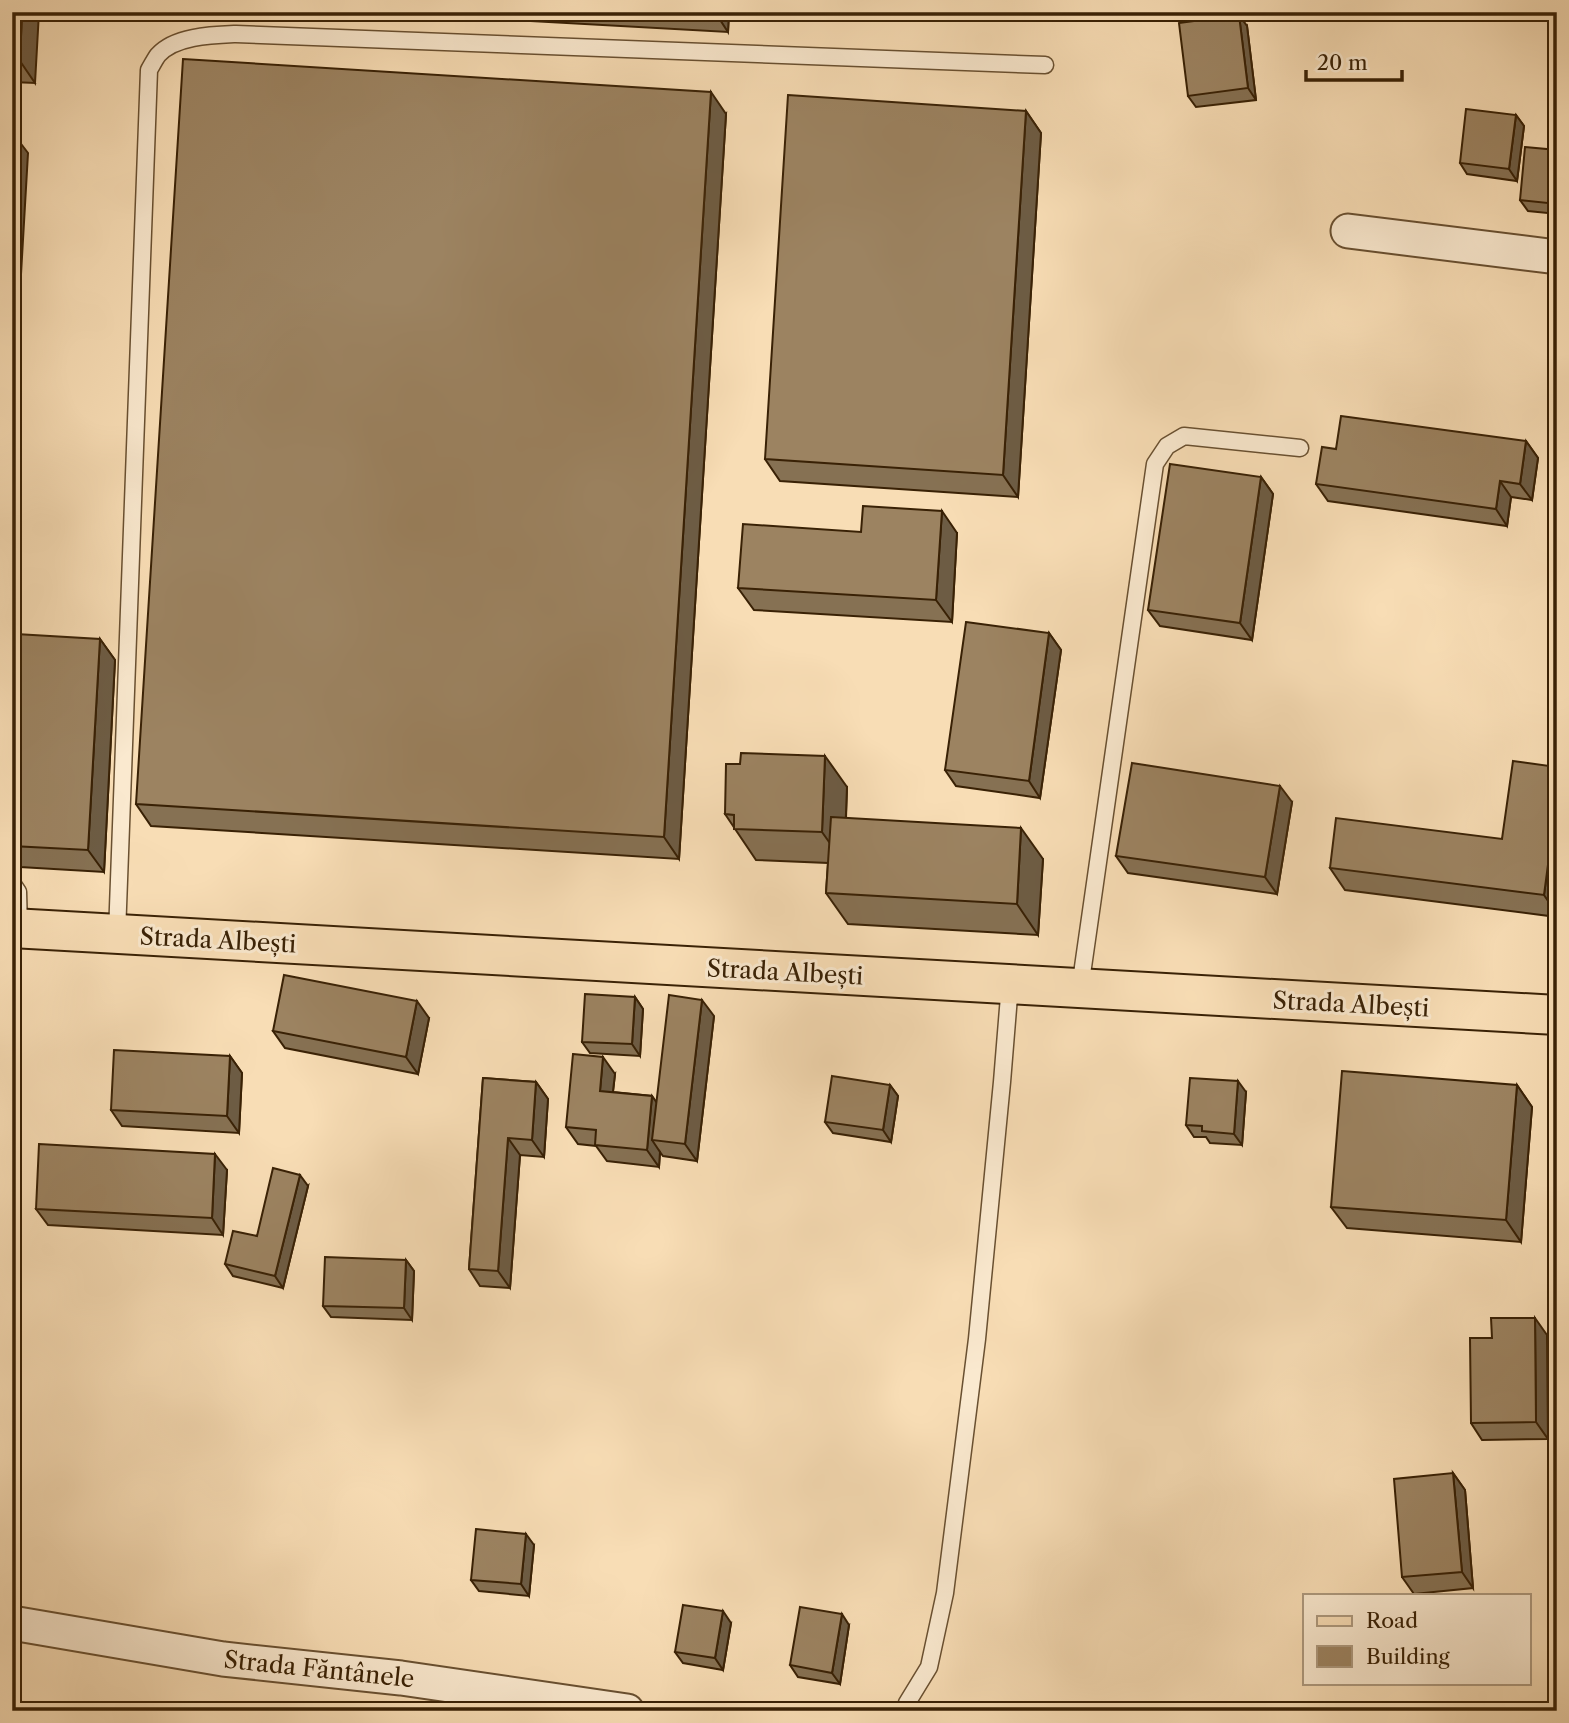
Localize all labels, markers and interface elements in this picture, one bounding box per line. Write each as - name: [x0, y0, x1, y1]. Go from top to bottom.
- scale bar: [1306, 38, 1403, 82]
- text: 20 m: [1317, 50, 1368, 75]
- street label: Strada Albești: [139, 921, 297, 959]
- street label: Strada Albești: [706, 953, 864, 991]
- street label: Strada Albești: [1272, 985, 1430, 1023]
- legend: [1303, 1594, 1530, 1684]
- text: Road: [1366, 1608, 1418, 1633]
- text: Building: [1366, 1644, 1451, 1669]
- street label: Strada Făntânele: [222, 1645, 416, 1693]

